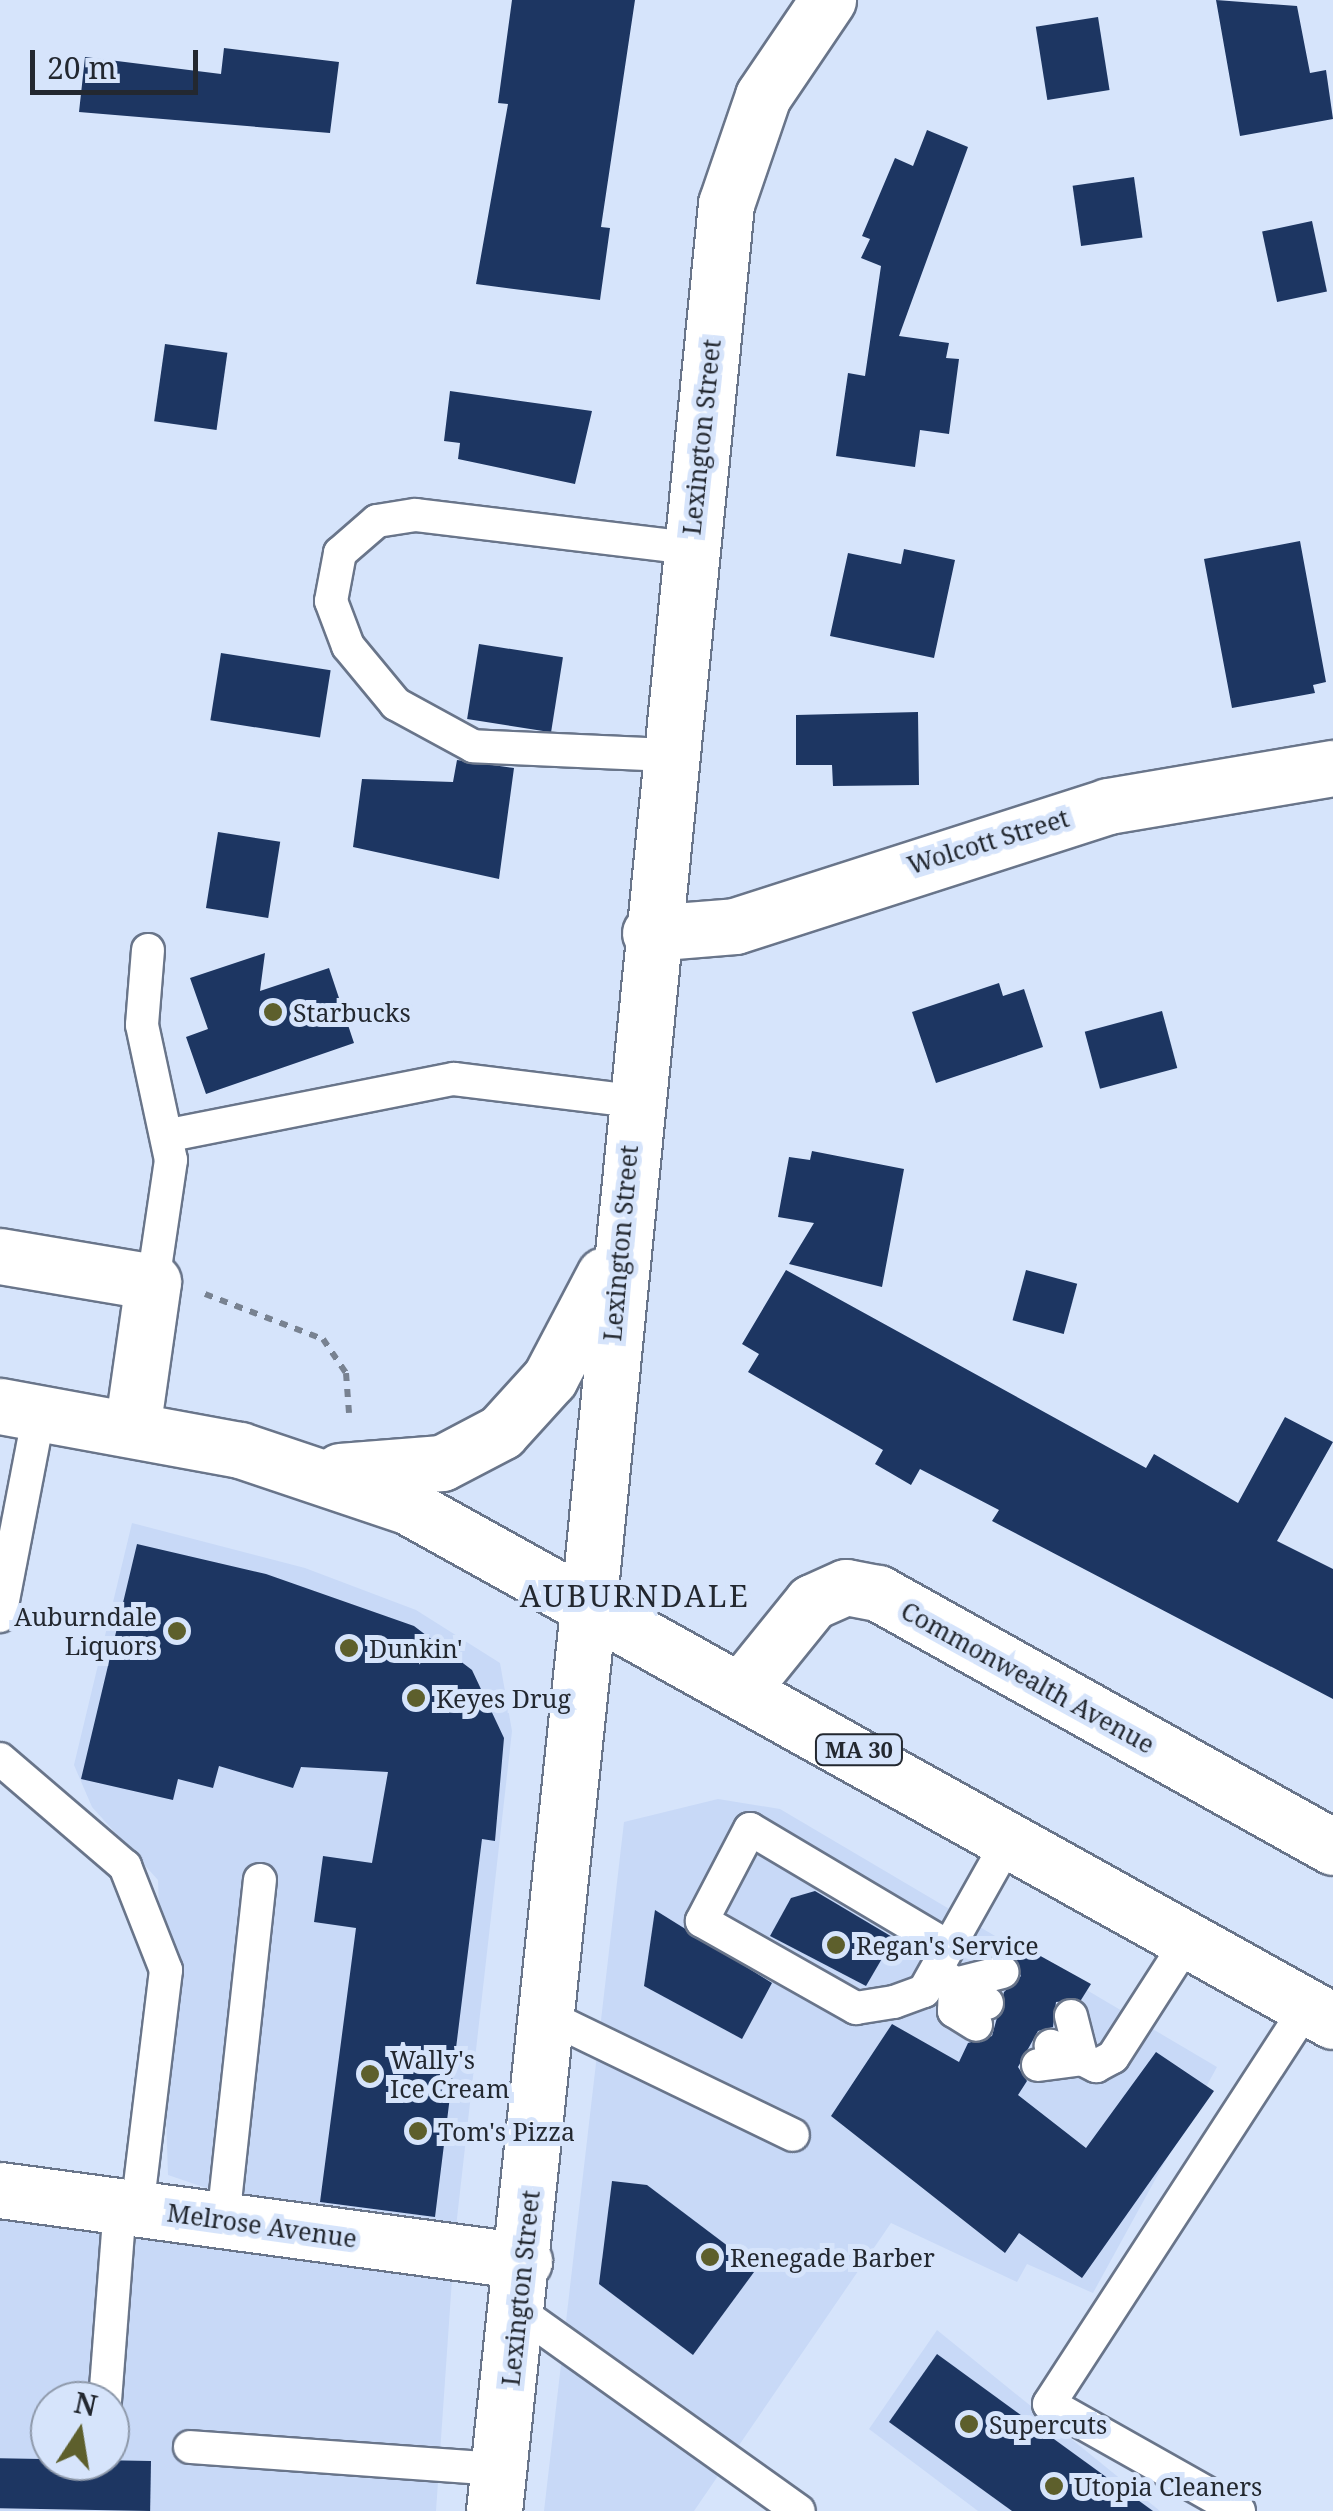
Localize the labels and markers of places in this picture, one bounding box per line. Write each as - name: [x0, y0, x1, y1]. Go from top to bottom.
- place label: Starbucks: [293, 997, 411, 1027]
- marker: Starbucks: [262, 1001, 284, 1023]
- place label: Auburndale Liquors: [14, 1602, 157, 1661]
- marker: Auburndale Liquors: [166, 1620, 188, 1642]
- place label: Dunkin': [369, 1633, 462, 1663]
- marker: Dunkin': [338, 1637, 360, 1659]
- place label: Keyes Drug: [436, 1683, 571, 1713]
- marker: Keyes Drug: [405, 1687, 427, 1709]
- place label: Regan's Service: [856, 1930, 1039, 1960]
- marker: Regan's Service: [825, 1934, 847, 1956]
- place label: Wally's Ice Cream: [390, 2045, 510, 2104]
- marker: Wally's Ice Cream: [359, 2063, 381, 2085]
- place label: Tom's Pizza: [438, 2116, 575, 2146]
- marker: Tom's Pizza: [407, 2120, 429, 2142]
- place label: Renegade Barber: [730, 2242, 935, 2272]
- marker: Renegade Barber: [699, 2246, 721, 2268]
- place label: Supercuts: [989, 2409, 1107, 2439]
- marker: Supercuts: [958, 2413, 980, 2435]
- place label: Utopia Cleaners: [1074, 2471, 1262, 2501]
- marker: Utopia Cleaners: [1043, 2475, 1065, 2497]

